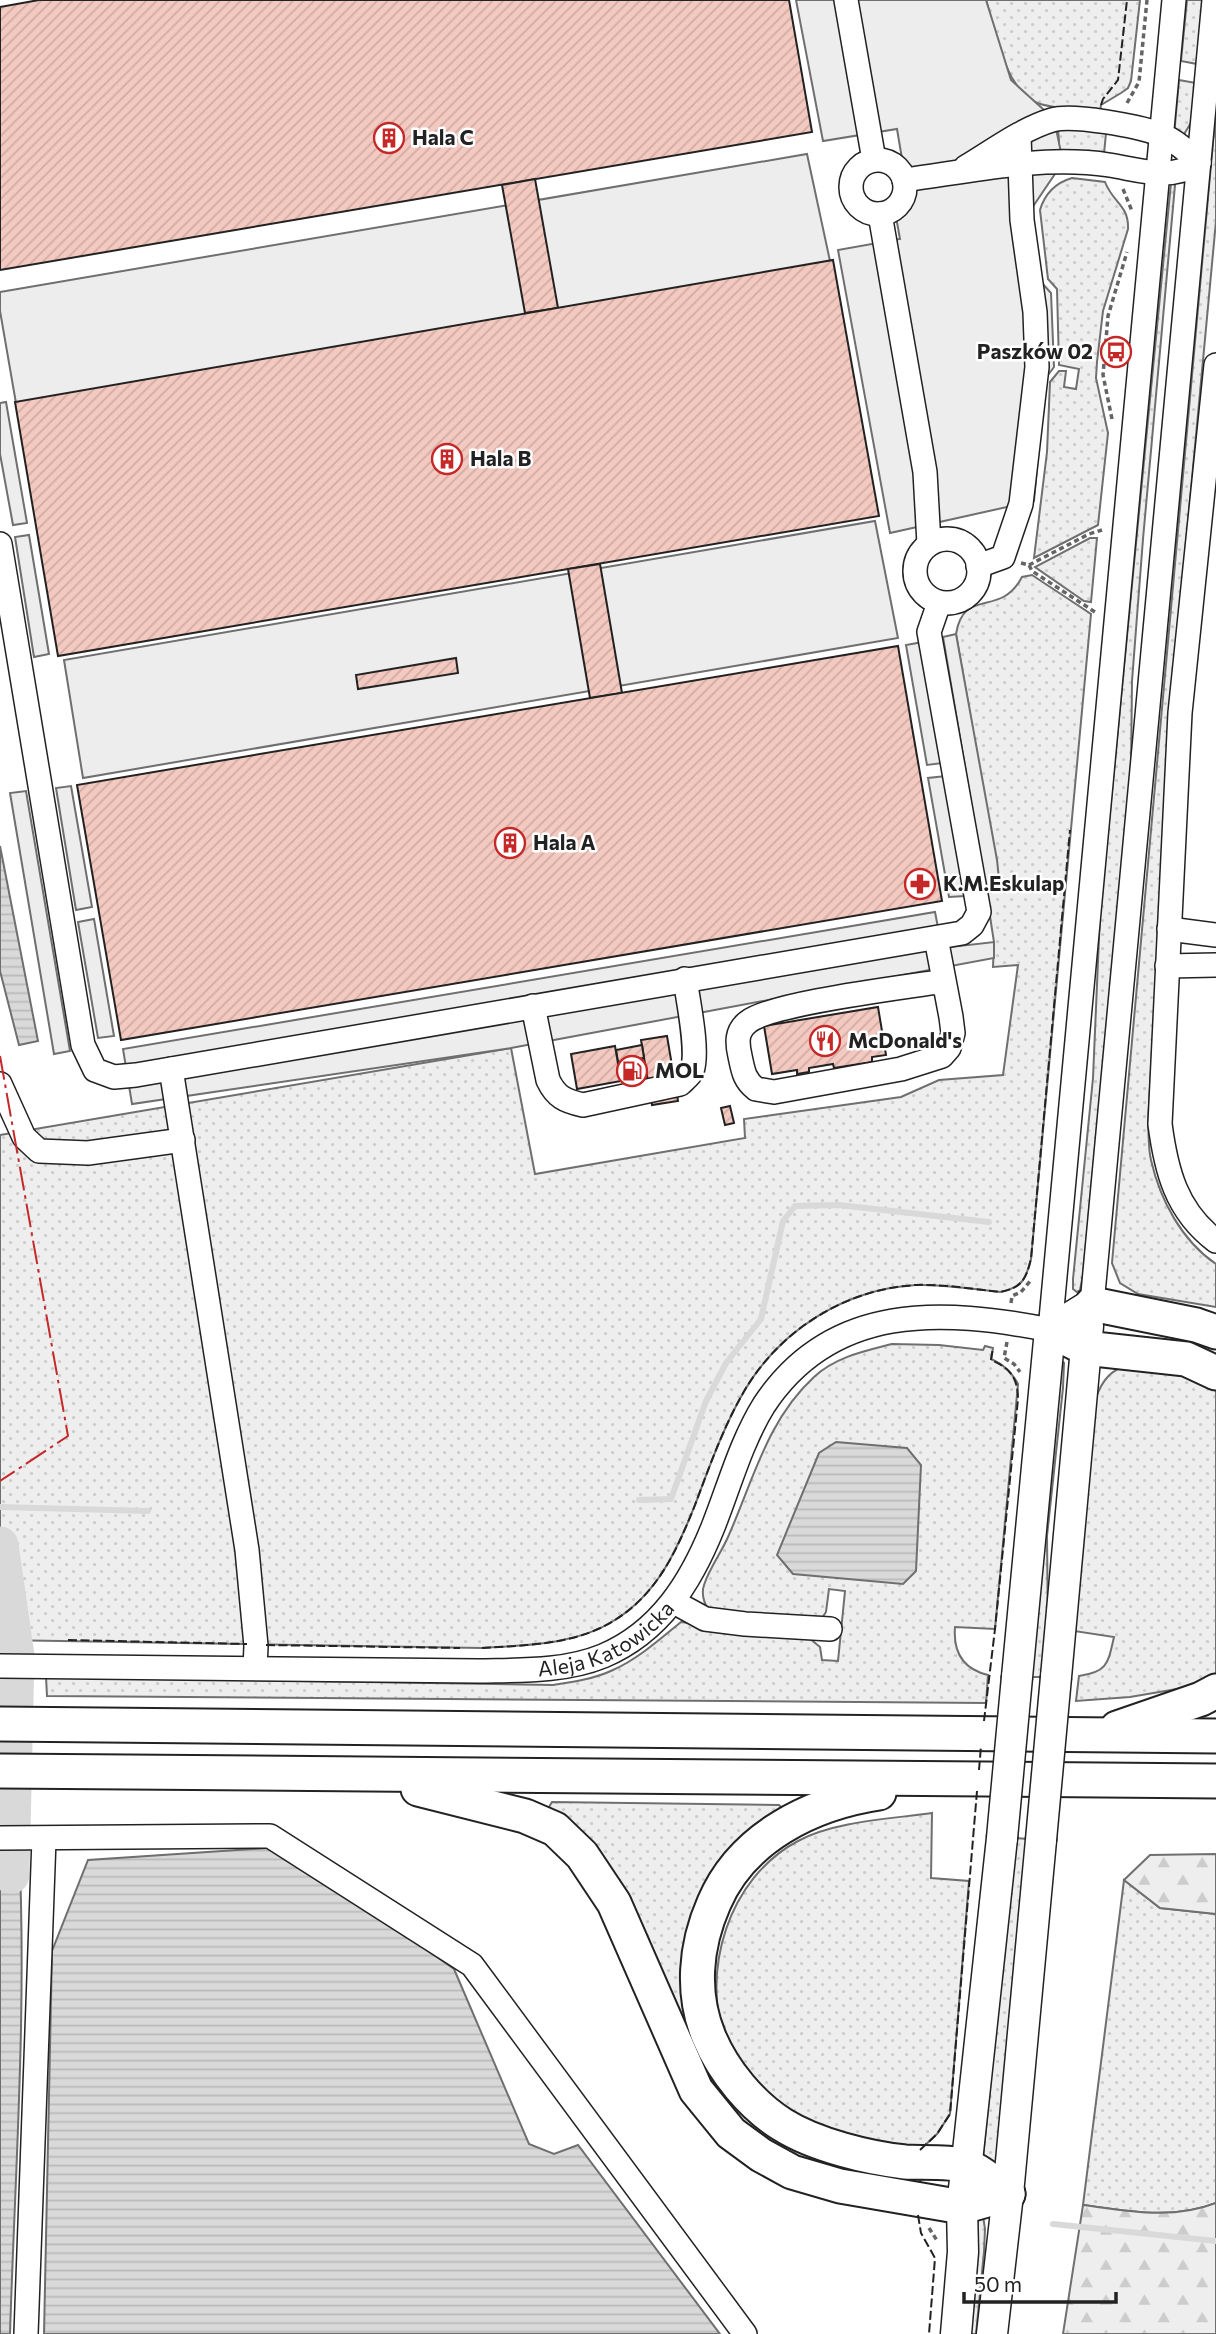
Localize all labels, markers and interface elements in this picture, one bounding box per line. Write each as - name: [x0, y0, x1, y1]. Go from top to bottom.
- building icon: Hala C: [372, 121, 406, 155]
- place label: Hala C: [412, 124, 474, 149]
- bus stop icon: Paszków 02: [1099, 335, 1133, 369]
- place label: Paszków 02: [977, 338, 1093, 363]
- building icon: Hala B: [430, 442, 464, 476]
- place label: Hala B: [470, 445, 532, 470]
- building icon: Hala A: [493, 826, 527, 860]
- place label: Hala A: [533, 829, 596, 854]
- pharmacy icon: K.M.Eskulap: [903, 867, 937, 901]
- place label: K.M.Eskulap: [943, 870, 1064, 895]
- restaurant icon: McDonald's: [808, 1024, 842, 1058]
- place label: McDonald's: [848, 1027, 962, 1052]
- fuel station icon: MOL: [615, 1054, 649, 1088]
- place label: MOL: [655, 1057, 704, 1082]
- street label: Aleja Katowicka: [537, 1596, 678, 1680]
- scale bar: [964, 2260, 1116, 2304]
- text: 50 m: [974, 2271, 1022, 2296]

